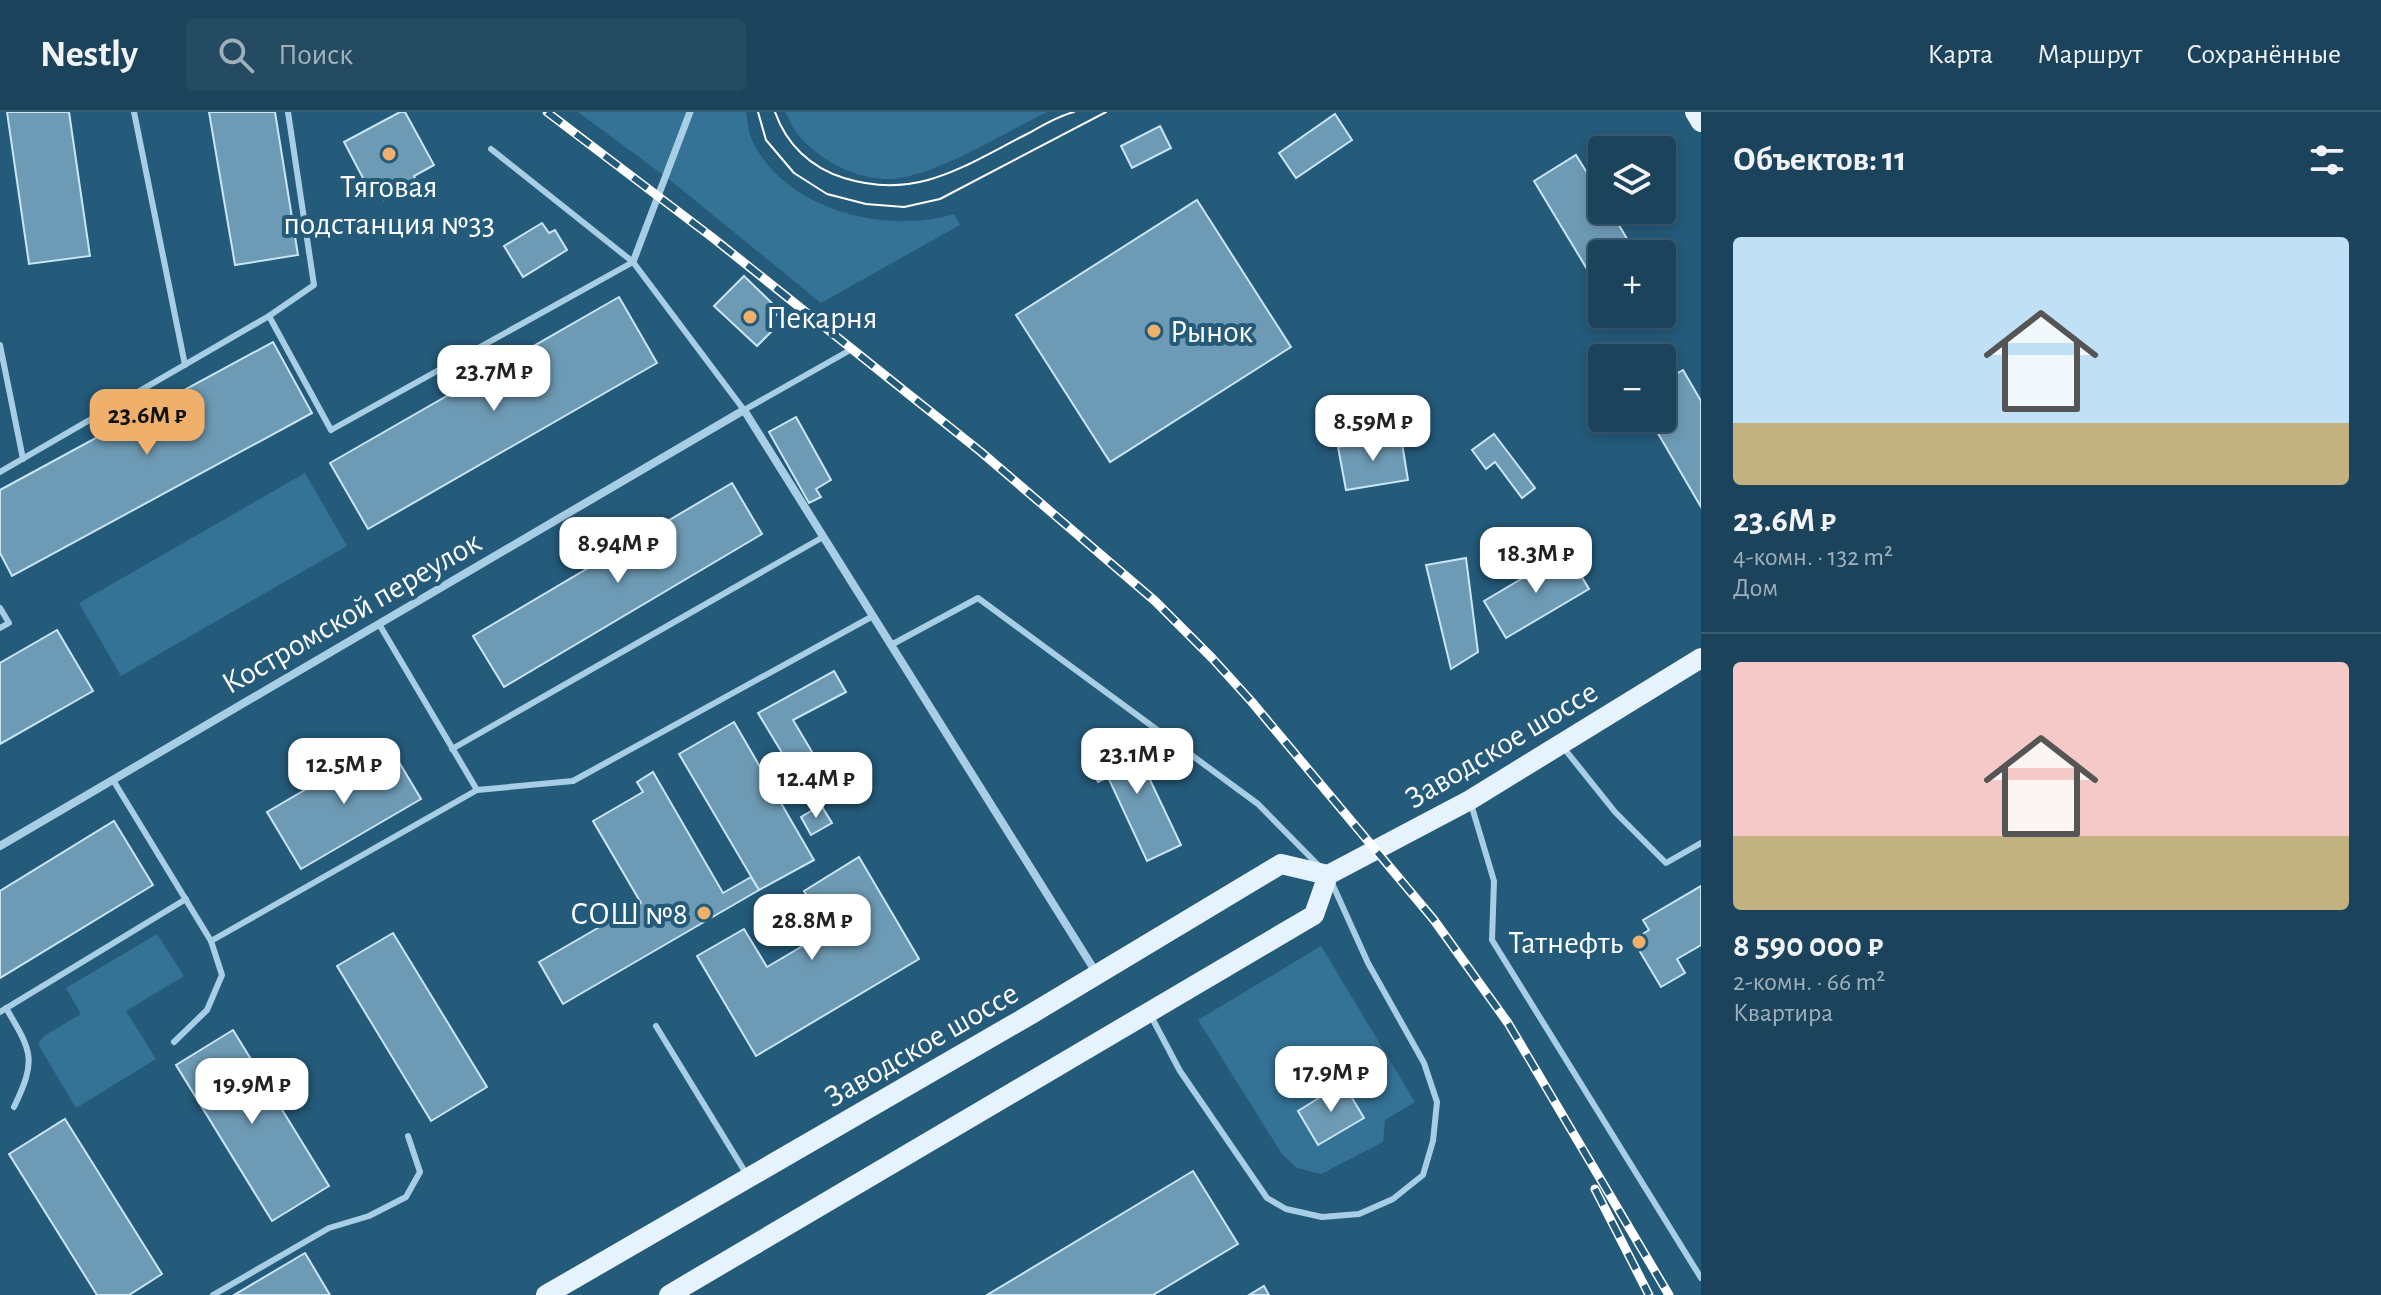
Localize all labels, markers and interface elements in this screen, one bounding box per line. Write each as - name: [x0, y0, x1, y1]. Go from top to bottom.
- search box: [186, 19, 746, 91]
- icon: search: [214, 33, 258, 77]
- text: Nestly: [40, 36, 138, 74]
- text: Поиск: [278, 40, 353, 70]
- text: Карта: [1927, 41, 1993, 69]
- text: Маршрут: [2037, 41, 2142, 69]
- text: Сохранённые: [2186, 41, 2341, 69]
- map controls: [1588, 136, 1676, 432]
- button: layers: [1588, 136, 1676, 224]
- icon: filters: [2305, 138, 2349, 182]
- text: Объектов: 11: [1733, 143, 1907, 177]
- marker: Тяговая подстанция №33: [380, 145, 398, 163]
- place label: Тяговая подстанция №33: [283, 171, 495, 240]
- button: +: [1588, 240, 1676, 328]
- icon: home: [1969, 289, 2113, 433]
- place label: Пекарня: [766, 302, 878, 334]
- marker: Пекарня: [741, 308, 759, 326]
- place label: Рынок: [1170, 316, 1253, 348]
- marker: Рынок: [1145, 322, 1163, 340]
- button: −: [1588, 344, 1676, 432]
- pin: 23.7M ₽: [420, 345, 568, 413]
- text: 23.7M ₽: [455, 358, 533, 384]
- pin: 23.6M ₽: [73, 389, 221, 457]
- pin: 8.59M ₽: [1299, 395, 1447, 463]
- text: 23.6M ₽: [108, 402, 186, 428]
- text: 8.59M ₽: [1333, 408, 1413, 434]
- text: 23.6M ₽: [1733, 504, 1836, 538]
- pin: 8.94M ₽: [544, 517, 692, 585]
- street label: Костромской переулок: [217, 526, 487, 700]
- pin: 18.3M ₽: [1462, 527, 1610, 595]
- text: 8.94M ₽: [577, 530, 659, 556]
- text: 18.3M ₽: [1498, 540, 1574, 566]
- text: 4-комн. · 132 m²: [1733, 544, 1893, 570]
- text: Дом: [1733, 575, 1778, 601]
- street label: Заводское шоссе: [1400, 675, 1603, 815]
- icon: home: [1969, 714, 2113, 858]
- pin: 23.1M ₽: [1063, 728, 1211, 796]
- pin: 12.5M ₽: [270, 738, 418, 806]
- text: 23.1M ₽: [1099, 741, 1175, 767]
- text: 12.5M ₽: [306, 751, 382, 777]
- pin: 12.4M ₽: [742, 752, 890, 820]
- text: 12.4M ₽: [777, 765, 855, 791]
- pin: 28.8M ₽: [738, 894, 886, 962]
- place label: СОШ №8: [570, 898, 688, 930]
- marker: СОШ №8: [695, 904, 713, 922]
- text: 28.8M ₽: [772, 907, 852, 933]
- place label: Татнефть: [1508, 927, 1623, 959]
- text: 8 590 000 ₽: [1733, 929, 1883, 963]
- marker: Татнефть: [1630, 933, 1648, 951]
- text: 2-комн. · 66 m²: [1733, 969, 1885, 995]
- street label: Заводское шоссе: [819, 977, 1024, 1113]
- text: Квартира: [1733, 1000, 1833, 1026]
- pin: 17.9M ₽: [1257, 1046, 1405, 1114]
- pin: 19.9M ₽: [178, 1058, 326, 1126]
- text: 17.9M ₽: [1293, 1059, 1369, 1085]
- text: 19.9M ₽: [213, 1071, 291, 1097]

